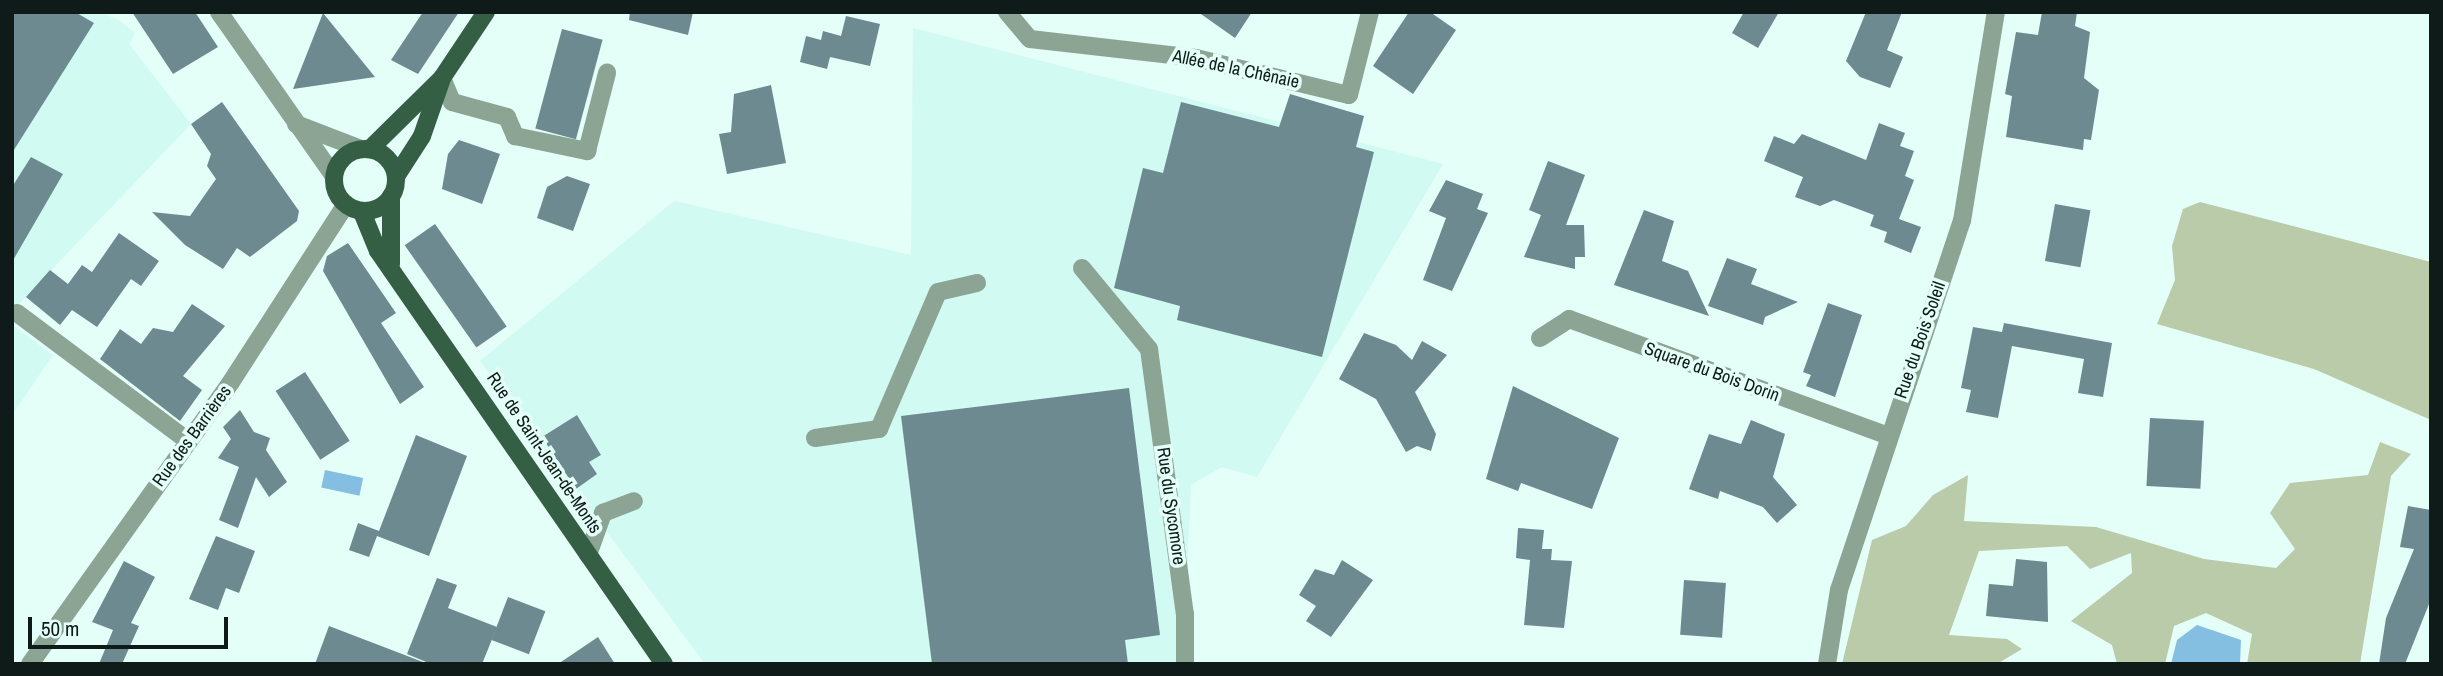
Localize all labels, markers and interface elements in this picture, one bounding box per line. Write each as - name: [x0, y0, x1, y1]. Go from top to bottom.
- street label: Allée de la Chênaie: [1171, 45, 1301, 93]
- street label: Rue du Bois Soleil: [1890, 279, 1950, 401]
- street label: Square du Bois Dorin: [1642, 338, 1782, 406]
- street label: Rue de Saint-Jean-de-Monts: [482, 368, 606, 538]
- street label: Rue des Barrières: [148, 381, 236, 491]
- street label: Rue du Sycomore: [1152, 446, 1190, 566]
- scale bar: [32, 602, 231, 646]
- text: 50 m: [41, 614, 79, 643]

